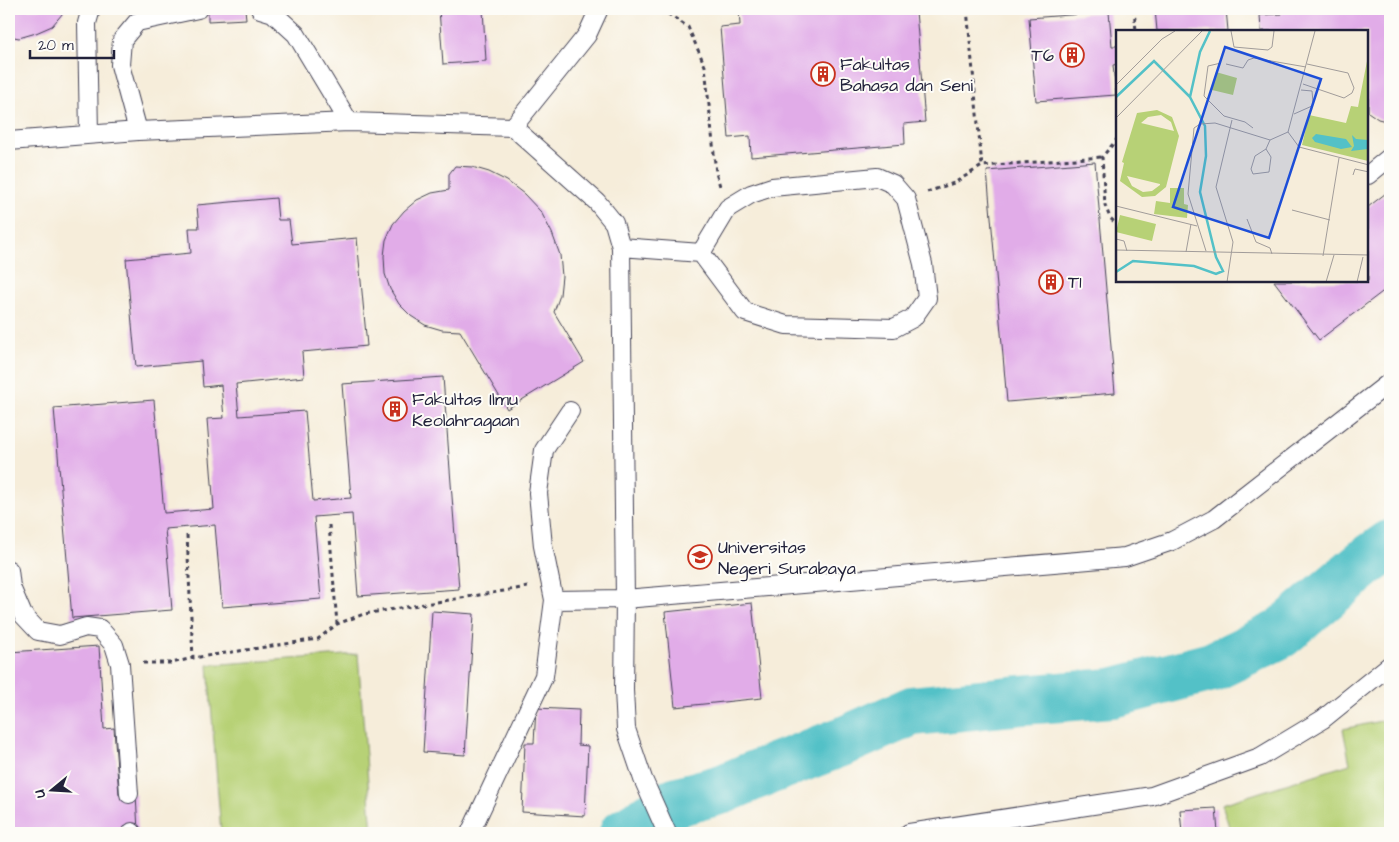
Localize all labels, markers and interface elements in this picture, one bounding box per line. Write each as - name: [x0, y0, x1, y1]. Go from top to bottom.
- scale bar: [30, 28, 114, 60]
- inset map: [1116, 30, 1369, 282]
- text: 20 m: [38, 35, 74, 56]
- building icon: T6: [1059, 42, 1085, 68]
- place label: T6: [1032, 43, 1054, 68]
- place label: Fakultas Bahasa dan Seni: [840, 52, 973, 98]
- building icon: Fakultas Bahasa dan Seni: [810, 61, 836, 87]
- building icon: T1: [1038, 269, 1064, 295]
- place label: T1: [1068, 270, 1082, 295]
- place label: Fakultas Ilmu Keolahragaan: [412, 387, 519, 434]
- building icon: Fakultas Ilmu Keolahragaan: [382, 396, 408, 422]
- place label: Universitas Negeri Surabaya: [718, 535, 856, 582]
- school or university icon: Universitas Negeri Surabaya: [687, 544, 713, 570]
- north arrow: [28, 764, 78, 814]
- text: U: [30, 787, 51, 801]

